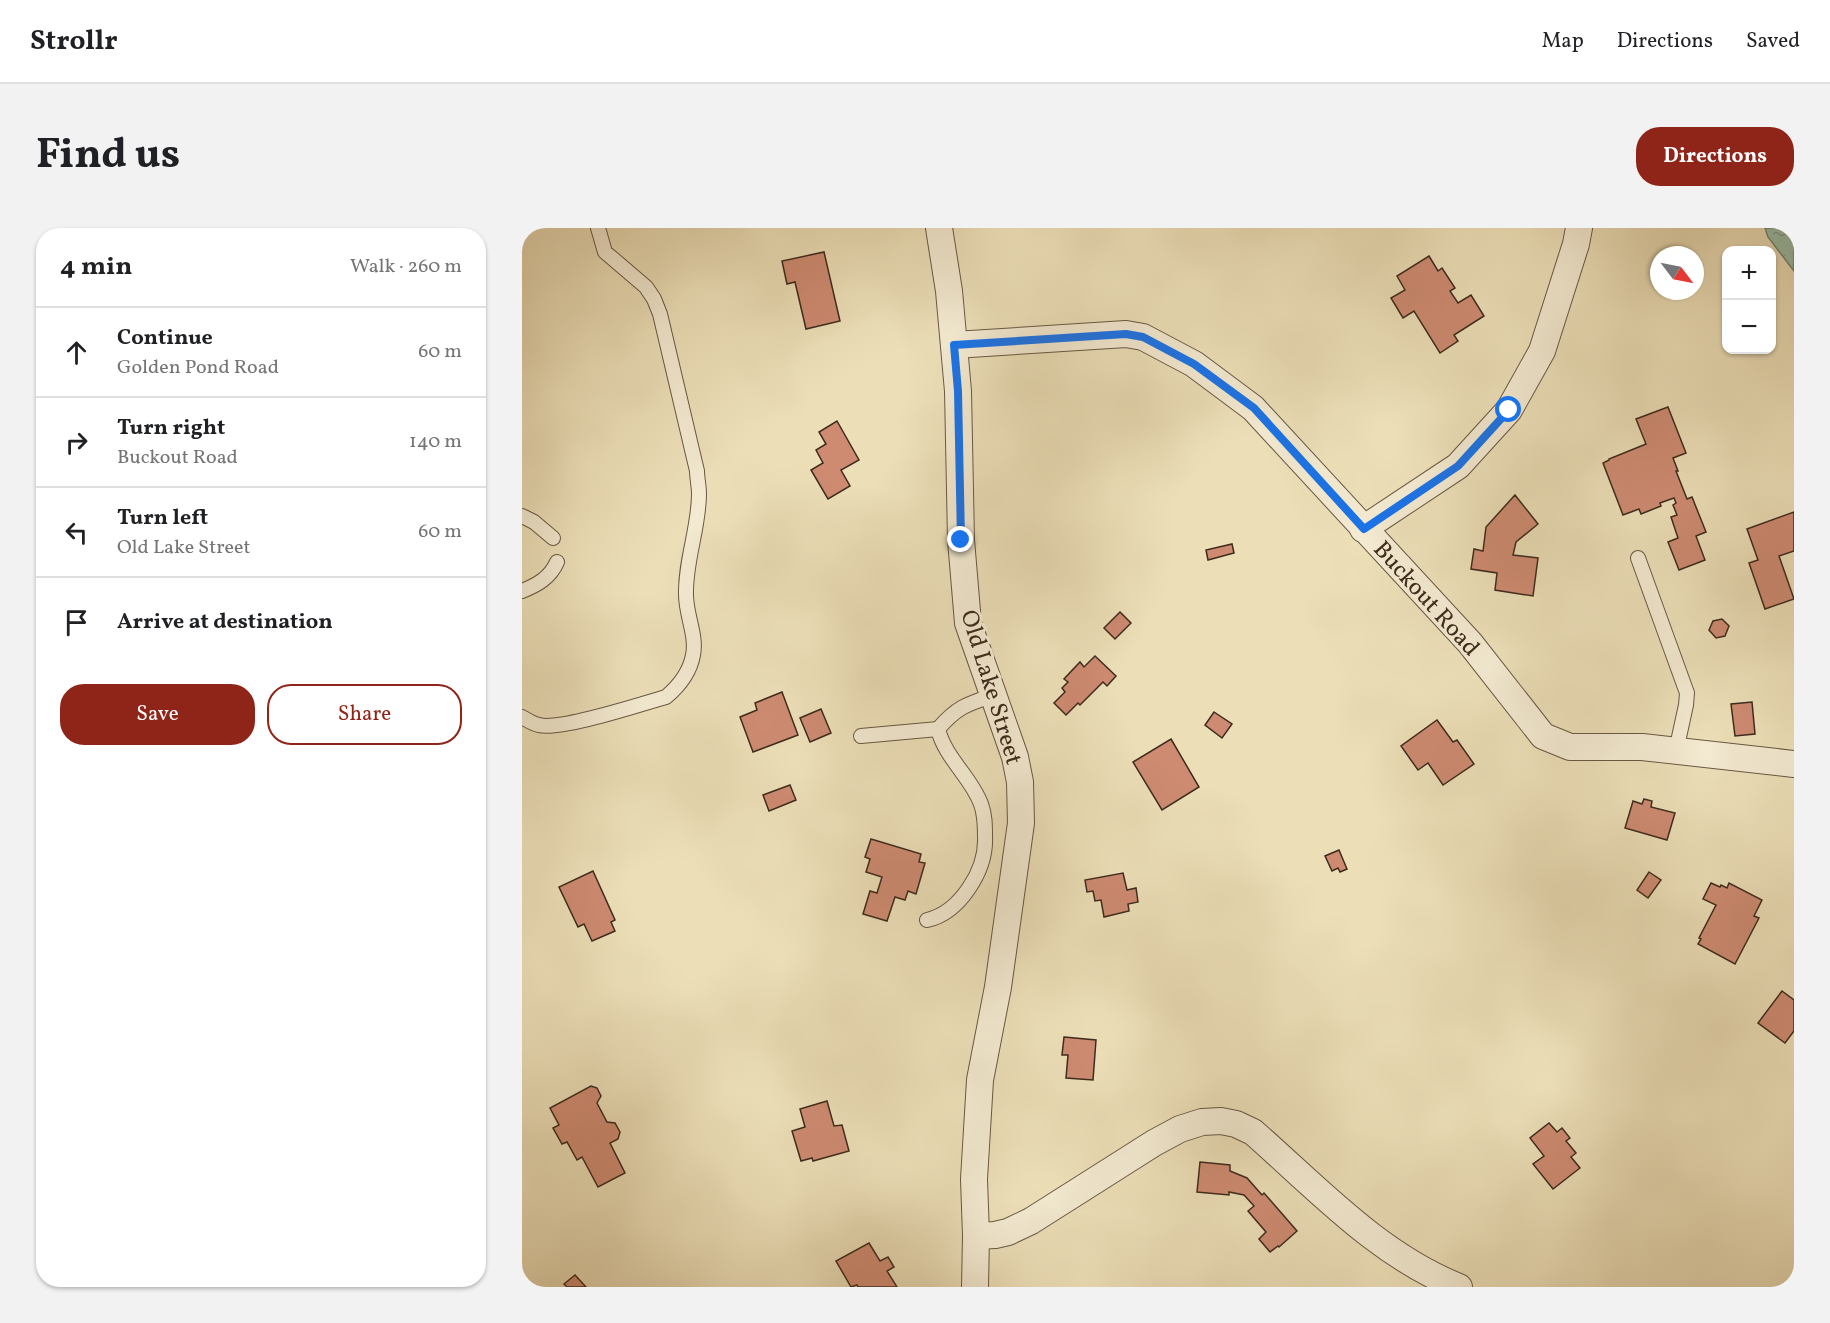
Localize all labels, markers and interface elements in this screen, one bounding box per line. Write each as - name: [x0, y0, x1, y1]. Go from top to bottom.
- text: Strollr: [30, 22, 118, 61]
- text: Map: [1542, 27, 1584, 56]
- text: Directions: [1617, 27, 1713, 56]
- text: Saved: [1746, 27, 1800, 56]
- text: Find us: [36, 127, 180, 186]
- button: Directions: [1636, 127, 1794, 186]
- north arrow: [1650, 246, 1704, 300]
- map controls: [1722, 246, 1776, 354]
- button: +: [1722, 246, 1776, 300]
- text: 4 min: [60, 249, 132, 285]
- text: Walk · 260 m: [350, 253, 462, 281]
- button: −: [1722, 300, 1776, 354]
- text: Continue: [117, 323, 213, 354]
- icon: ahead: [60, 336, 93, 369]
- text: 60 m: [418, 338, 462, 366]
- text: Golden Pond Road: [117, 354, 279, 382]
- route start: [1495, 396, 1521, 422]
- text: Turn right: [117, 413, 225, 444]
- icon: right: [60, 426, 93, 459]
- text: 140 m: [409, 428, 462, 456]
- text: Buckout Road: [117, 444, 238, 472]
- text: Turn left: [117, 503, 208, 534]
- icon: left: [60, 516, 93, 549]
- text: 60 m: [418, 518, 462, 546]
- route end: [947, 526, 973, 552]
- text: Old Lake Street: [117, 534, 251, 562]
- street label: Buckout Road: [1364, 534, 1487, 665]
- icon: arrive: [60, 606, 93, 639]
- street label: Old Lake Street: [950, 606, 1030, 769]
- text: Arrive at destination: [117, 607, 333, 638]
- button: Save: [60, 684, 255, 745]
- button: Share: [267, 684, 462, 745]

